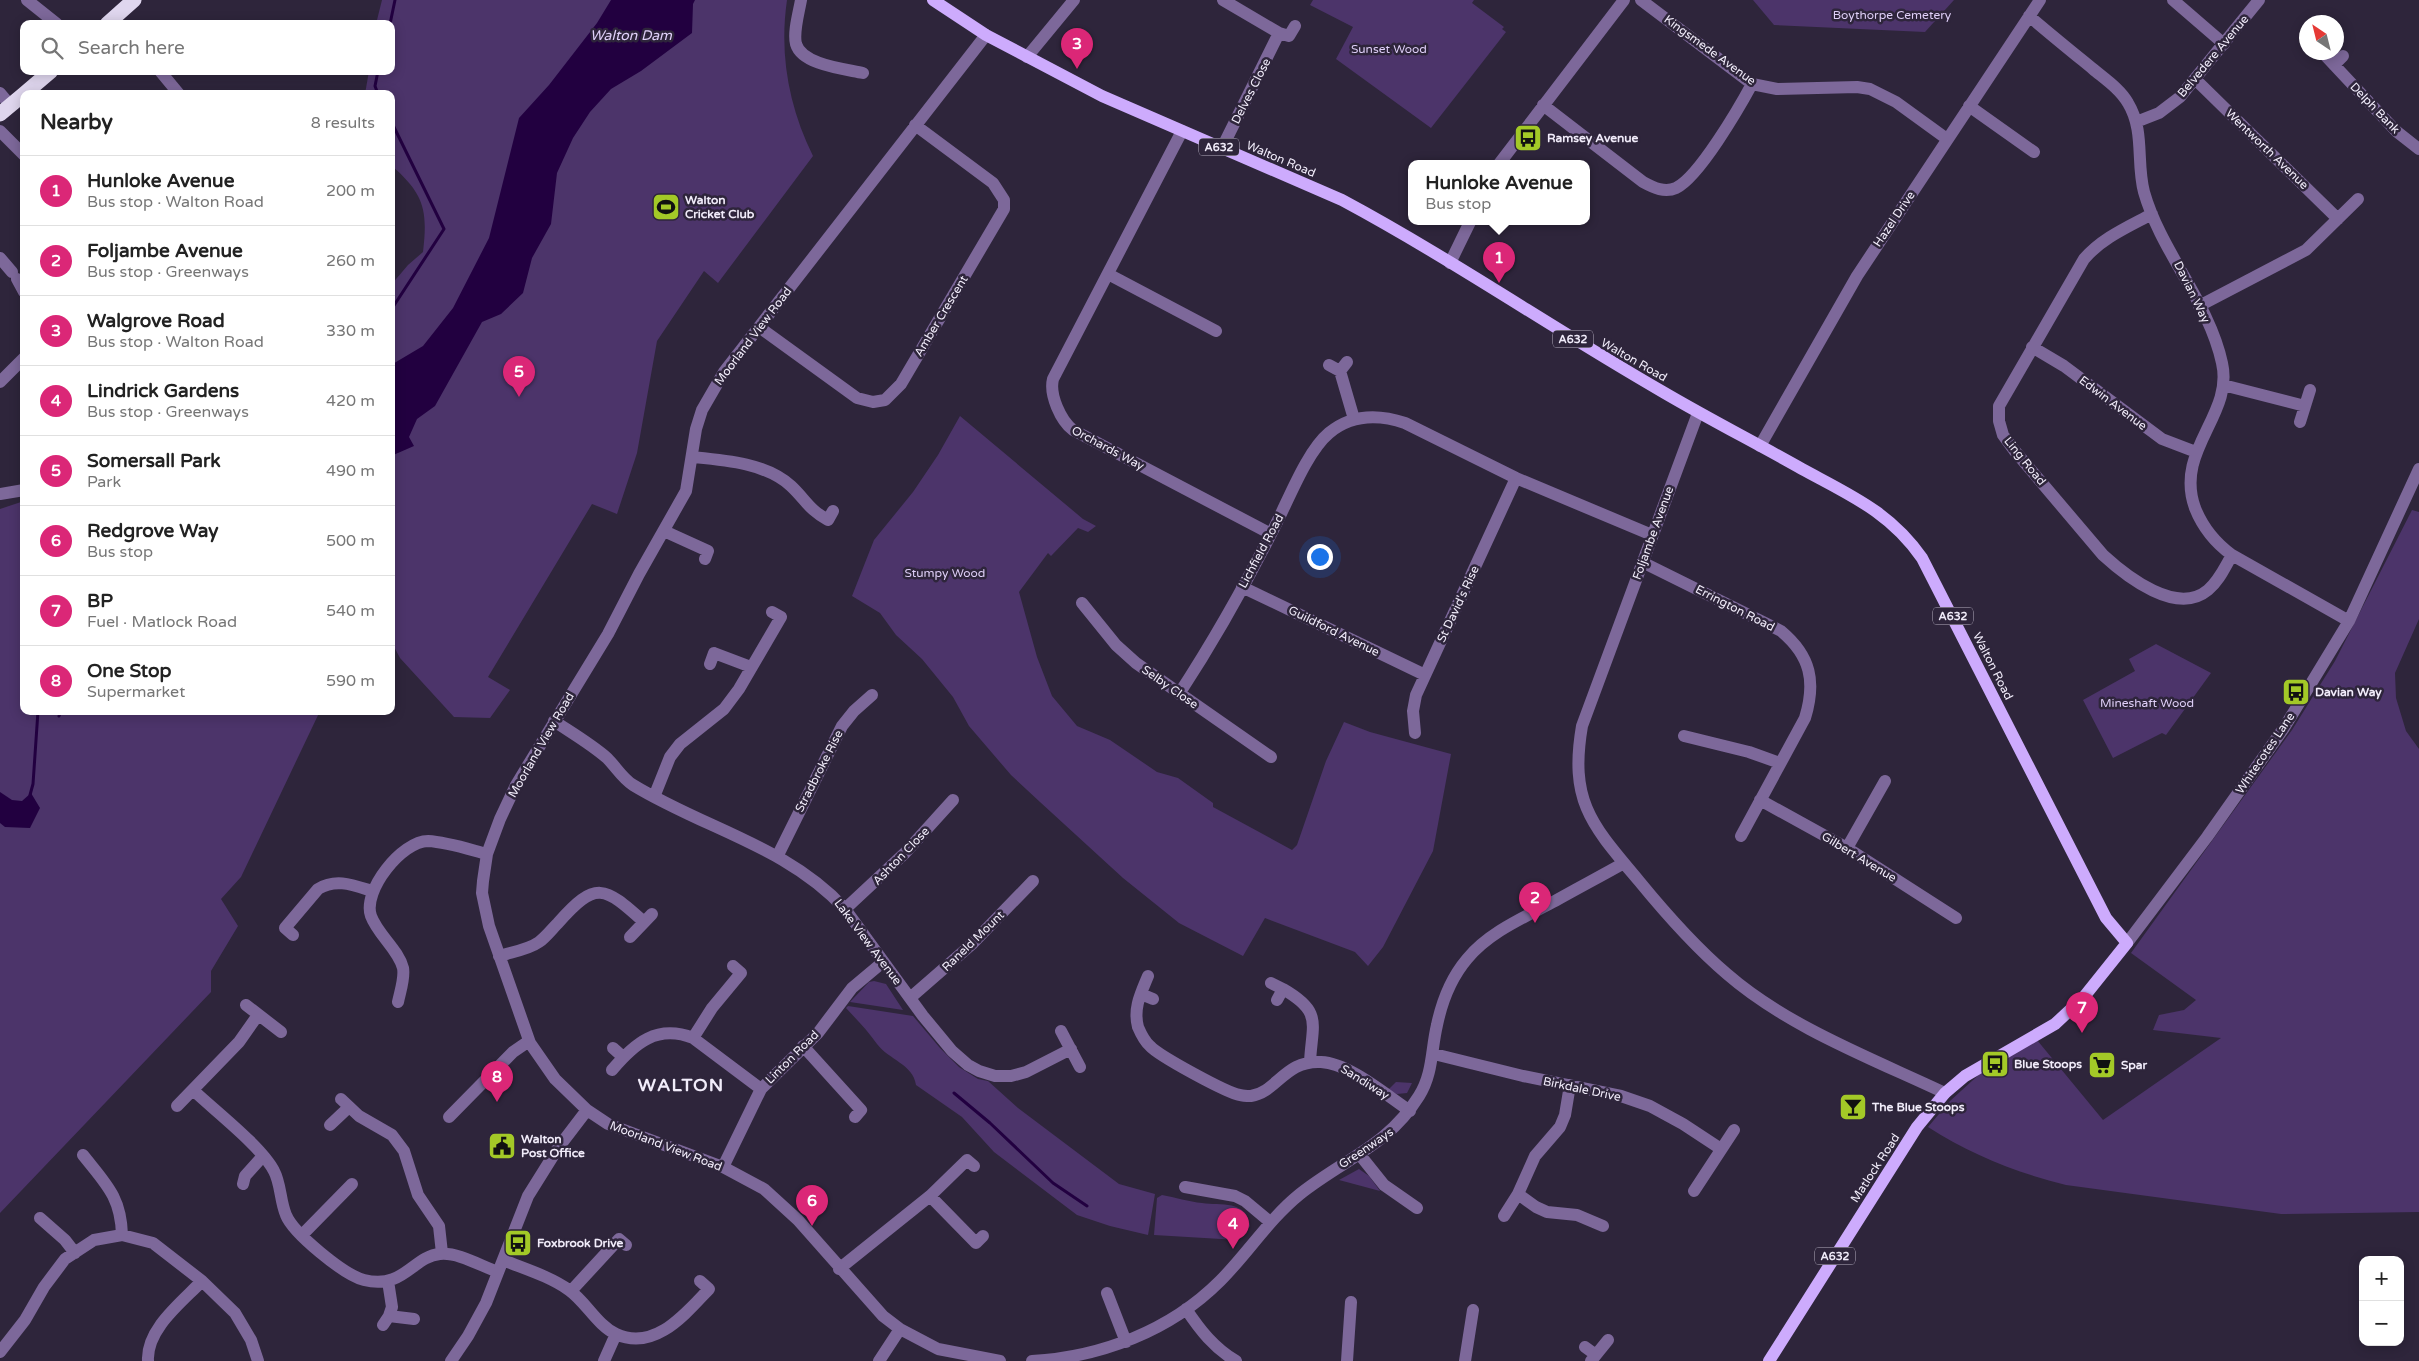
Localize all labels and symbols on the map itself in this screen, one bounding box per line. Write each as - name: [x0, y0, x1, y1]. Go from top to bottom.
- park label: Boythorpe Cemetery: [1833, 8, 1952, 22]
- street label: Kingsmede Avenue: [1661, 12, 1759, 88]
- street label: Belvedere Avenue: [2175, 12, 2252, 100]
- north arrow: [2299, 15, 2344, 60]
- water label: Walton Dam: [590, 27, 673, 44]
- pin: 3: [1061, 28, 1093, 69]
- park label: Sunset Wood: [1351, 42, 1427, 56]
- street label: Delves Close: [1228, 56, 1274, 126]
- street label: Delph Bank: [2347, 80, 2403, 137]
- street label: Wentworth Avenue: [2223, 106, 2311, 192]
- bus stop icon: Ramsey Avenue: [1513, 123, 1543, 153]
- place label: Ramsey Avenue: [1547, 131, 1639, 146]
- road number: A632: [1199, 138, 1239, 156]
- street label: Walton Road: [1244, 138, 1318, 180]
- street label: Hazel Drive: [1870, 188, 1918, 250]
- sports icon: Walton Cricket Club: [651, 192, 681, 222]
- place label: Walton Cricket Club: [685, 193, 755, 221]
- pin: 1: [1483, 242, 1515, 283]
- street label: Davian Way: [2171, 259, 2213, 326]
- street label: Amber Crescent: [911, 273, 971, 359]
- street label: Moorland View Road: [712, 284, 794, 388]
- road number: A632: [1553, 330, 1593, 348]
- street label: Walton Road: [1599, 335, 1669, 385]
- pin: 5: [503, 356, 535, 397]
- street label: Edwin Avenue: [2076, 373, 2150, 433]
- street label: Orchards Way: [1069, 423, 1147, 473]
- street label: Ling Road: [2001, 434, 2049, 488]
- street label: Foljambe Avenue: [1630, 484, 1676, 582]
- street label: Lichfield Road: [1236, 512, 1286, 590]
- your location: [1307, 544, 1333, 570]
- street label: St David's Rise: [1434, 563, 1482, 645]
- park label: Stumpy Wood: [905, 566, 985, 580]
- street label: Errington Road: [1693, 582, 1777, 634]
- street label: Guildford Avenue: [1286, 603, 1382, 659]
- road number: A632: [1933, 608, 1973, 624]
- street label: Walton Road: [1970, 630, 2016, 702]
- street label: Selby Close: [1139, 663, 1201, 712]
- bus stop icon: Davian Way: [2281, 677, 2311, 707]
- place label: Davian Way: [2315, 685, 2382, 700]
- street label: Moorland View Road: [505, 690, 577, 800]
- park label: Mineshaft Wood: [2100, 696, 2194, 710]
- street label: Whitecotes Lane: [2233, 709, 2298, 796]
- street label: Stradbroke Rise: [792, 727, 846, 814]
- street label: Ashton Close: [870, 824, 932, 888]
- street label: Gilbert Avenue: [1819, 829, 1899, 885]
- pin: 2: [1519, 882, 1551, 923]
- street label: Lake View Avenue: [831, 896, 905, 988]
- street label: Raneld Mount: [939, 908, 1007, 974]
- pin: 7: [2066, 992, 2098, 1033]
- street label: Linton Road: [762, 1027, 822, 1087]
- bus stop icon: Blue Stoops: [1980, 1049, 2010, 1079]
- supermarket icon: Spar: [2087, 1050, 2117, 1080]
- place label: Blue Stoops: [2014, 1057, 2082, 1072]
- place label: Spar: [2121, 1058, 2148, 1073]
- pin: 8: [481, 1061, 513, 1102]
- street label: Sandiway: [1338, 1062, 1392, 1103]
- district label: WALTON: [638, 1074, 724, 1096]
- street label: Birkdale Drive: [1542, 1074, 1622, 1104]
- bar icon: The Blue Stoops: [1838, 1092, 1868, 1122]
- place label: The Blue Stoops: [1871, 1100, 1965, 1115]
- street label: Moorland View Road: [608, 1118, 724, 1174]
- street label: Greenways: [1336, 1125, 1396, 1171]
- public building icon: Walton Post Office: [487, 1131, 517, 1161]
- street label: Matlock Road: [1848, 1131, 1902, 1205]
- place label: Walton Post Office: [521, 1132, 585, 1160]
- pin: 6: [796, 1185, 828, 1226]
- pin: 4: [1217, 1208, 1249, 1249]
- bus stop icon: Foxbrook Drive: [503, 1228, 533, 1258]
- place label: Foxbrook Drive: [537, 1236, 623, 1250]
- road number: A632: [1815, 1248, 1855, 1264]

